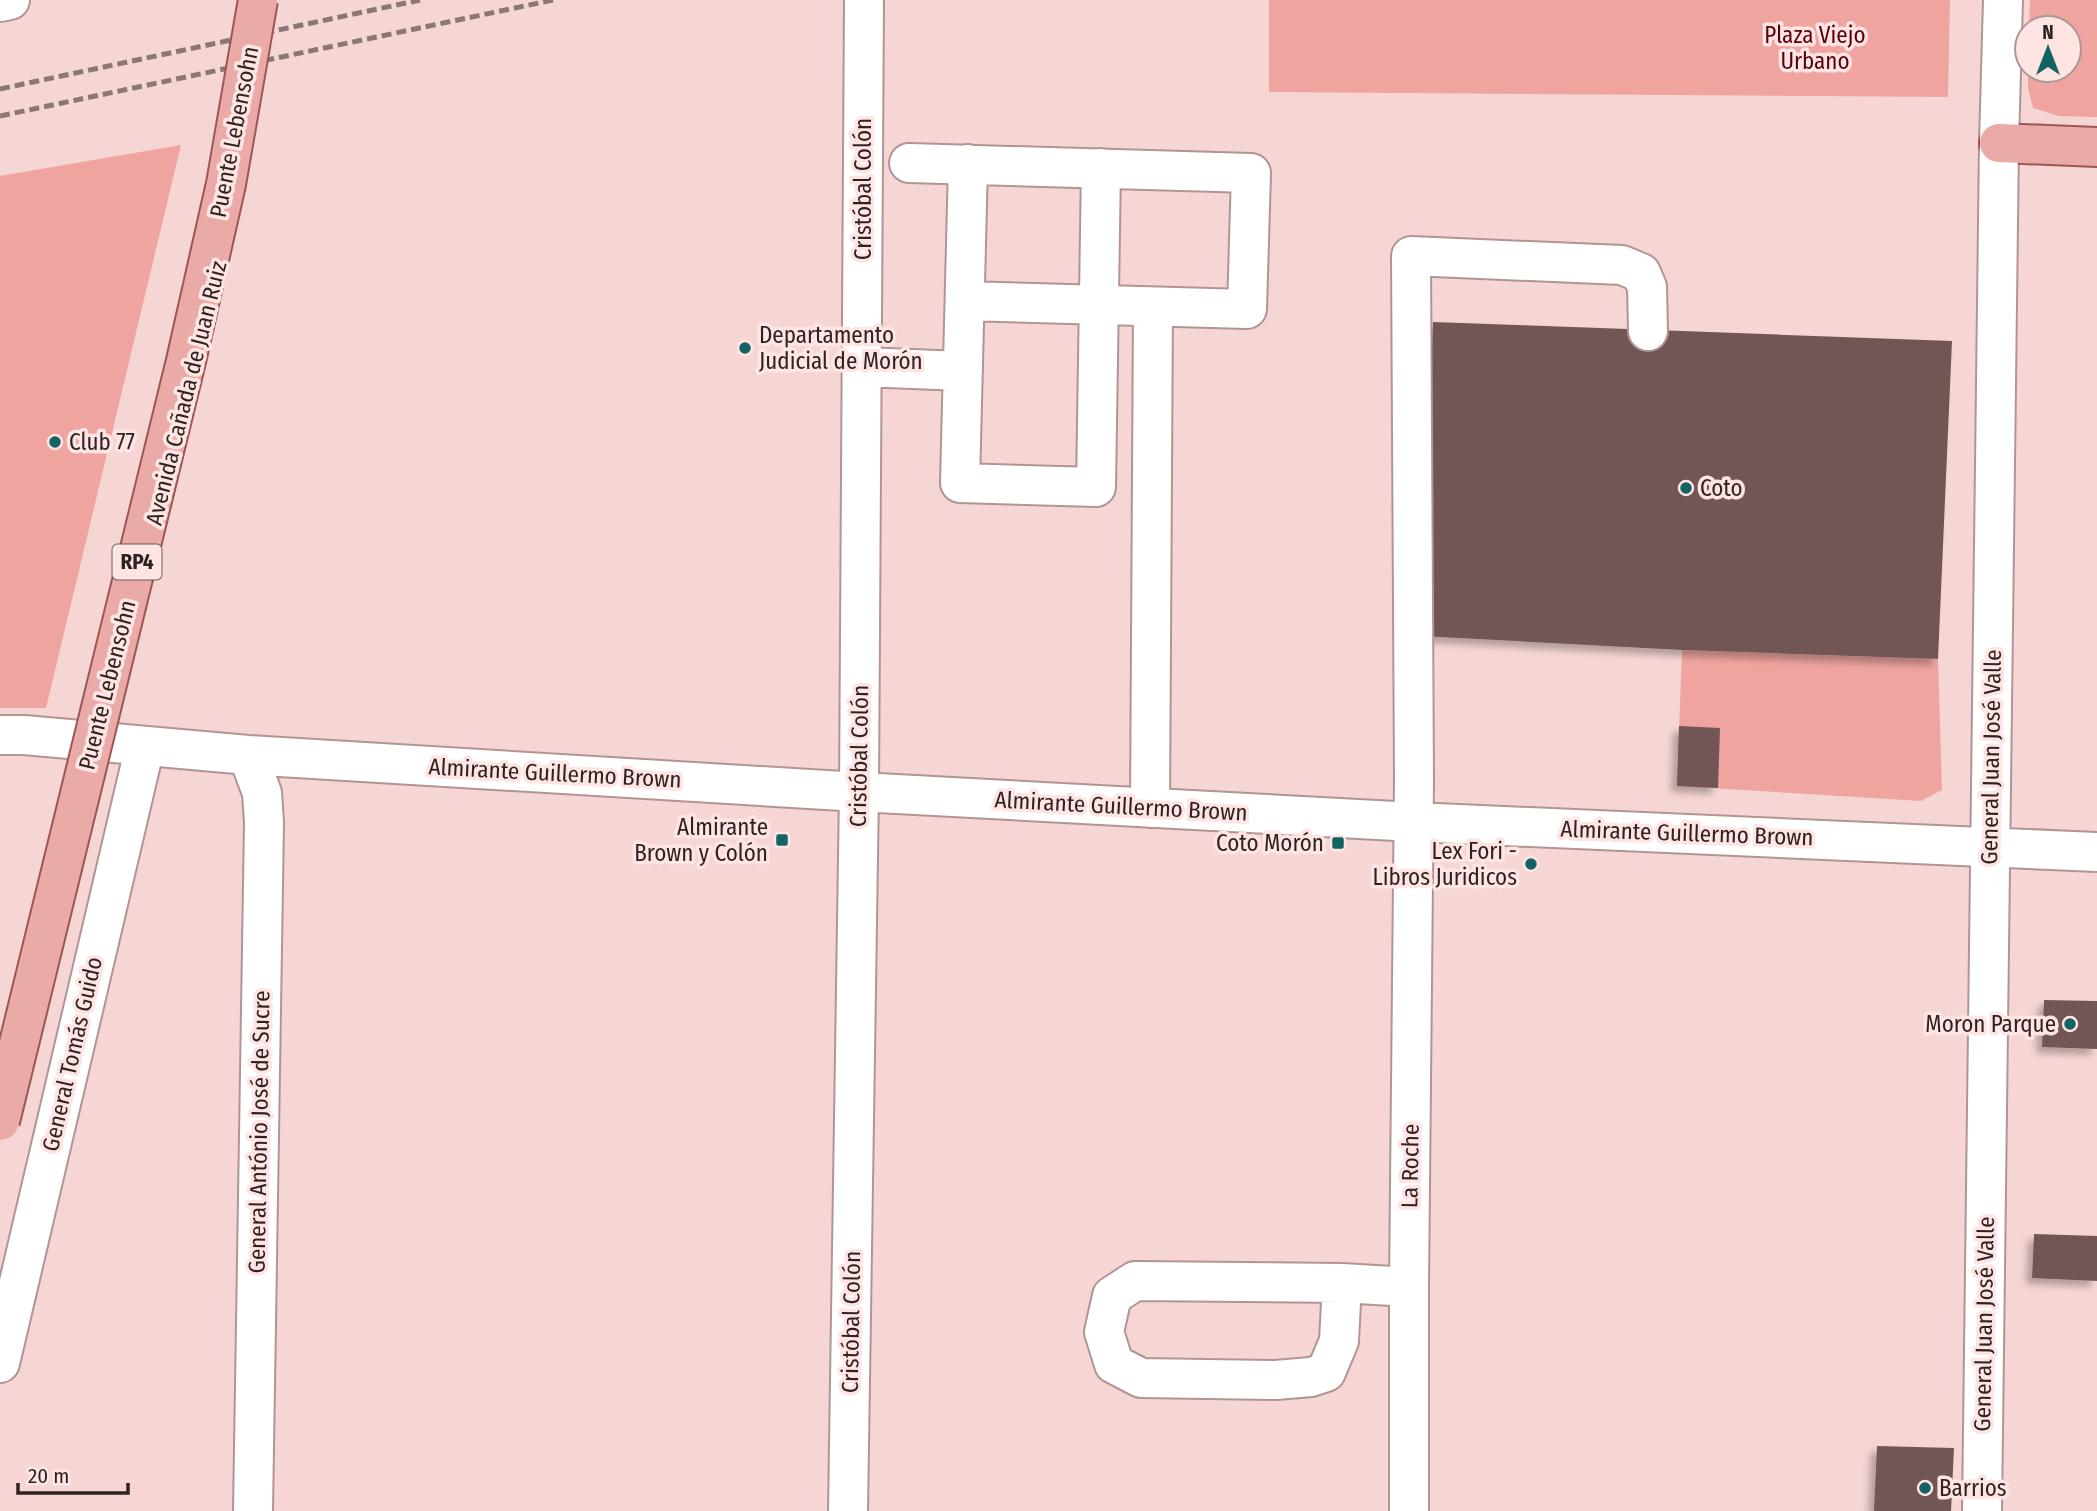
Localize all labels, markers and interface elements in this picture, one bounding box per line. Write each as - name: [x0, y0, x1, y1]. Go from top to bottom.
- north arrow: [2013, 14, 2083, 84]
- park label: Plaza Viejo Urbano: [1764, 21, 1866, 75]
- text: N: [2042, 21, 2054, 44]
- street label: Puente Lebensohn: [204, 44, 264, 220]
- street label: Cristóbal Colón: [849, 118, 877, 260]
- street label: Avenida Cañada de Juan Ruiz: [140, 258, 232, 528]
- place label: Departamento Judicial de Morón: [759, 321, 923, 375]
- marker: Departamento Judicial de Morón: [737, 340, 753, 356]
- place label: Club 77: [69, 428, 135, 456]
- marker: Club 77: [47, 434, 63, 450]
- place label: Coto: [1700, 474, 1743, 502]
- marker: Coto: [1678, 480, 1694, 496]
- road number: RP4: [113, 544, 162, 580]
- street label: Puente Lebensohn: [72, 597, 142, 773]
- street label: General Juan José Valle: [1975, 649, 2007, 865]
- street label: Cristóbal Colón: [844, 685, 874, 827]
- street label: Almirante Guillermo Brown: [428, 752, 682, 794]
- street label: Almirante Guillermo Brown: [994, 785, 1248, 827]
- place label: Almirante Brown y Colón: [634, 813, 768, 867]
- street label: Almirante Guillermo Brown: [1560, 815, 1814, 851]
- place label: Coto Morón: [1216, 829, 1324, 857]
- marker: Almirante Brown y Colón: [774, 832, 790, 848]
- marker: Coto Morón: [1330, 835, 1346, 851]
- place label: Lex Fori - Libros Juridicos: [1372, 837, 1517, 891]
- marker: Lex Fori - Libros Juridicos: [1523, 856, 1539, 872]
- street label: General Tomás Guido: [36, 954, 108, 1154]
- street label: General António José de Sucre: [243, 990, 275, 1274]
- place label: Moron Parque: [1925, 1010, 2056, 1038]
- marker: Moron Parque: [2062, 1016, 2078, 1032]
- street label: La Roche: [1395, 1124, 1425, 1208]
- street label: General Juan José Valle: [1968, 1216, 2000, 1432]
- street label: Cristóbal Colón: [836, 1251, 866, 1393]
- scale bar: [18, 1452, 128, 1496]
- text: 20 m: [28, 1463, 69, 1489]
- place label: Barrios: [1939, 1474, 2007, 1502]
- marker: Barrios: [1917, 1480, 1933, 1496]

